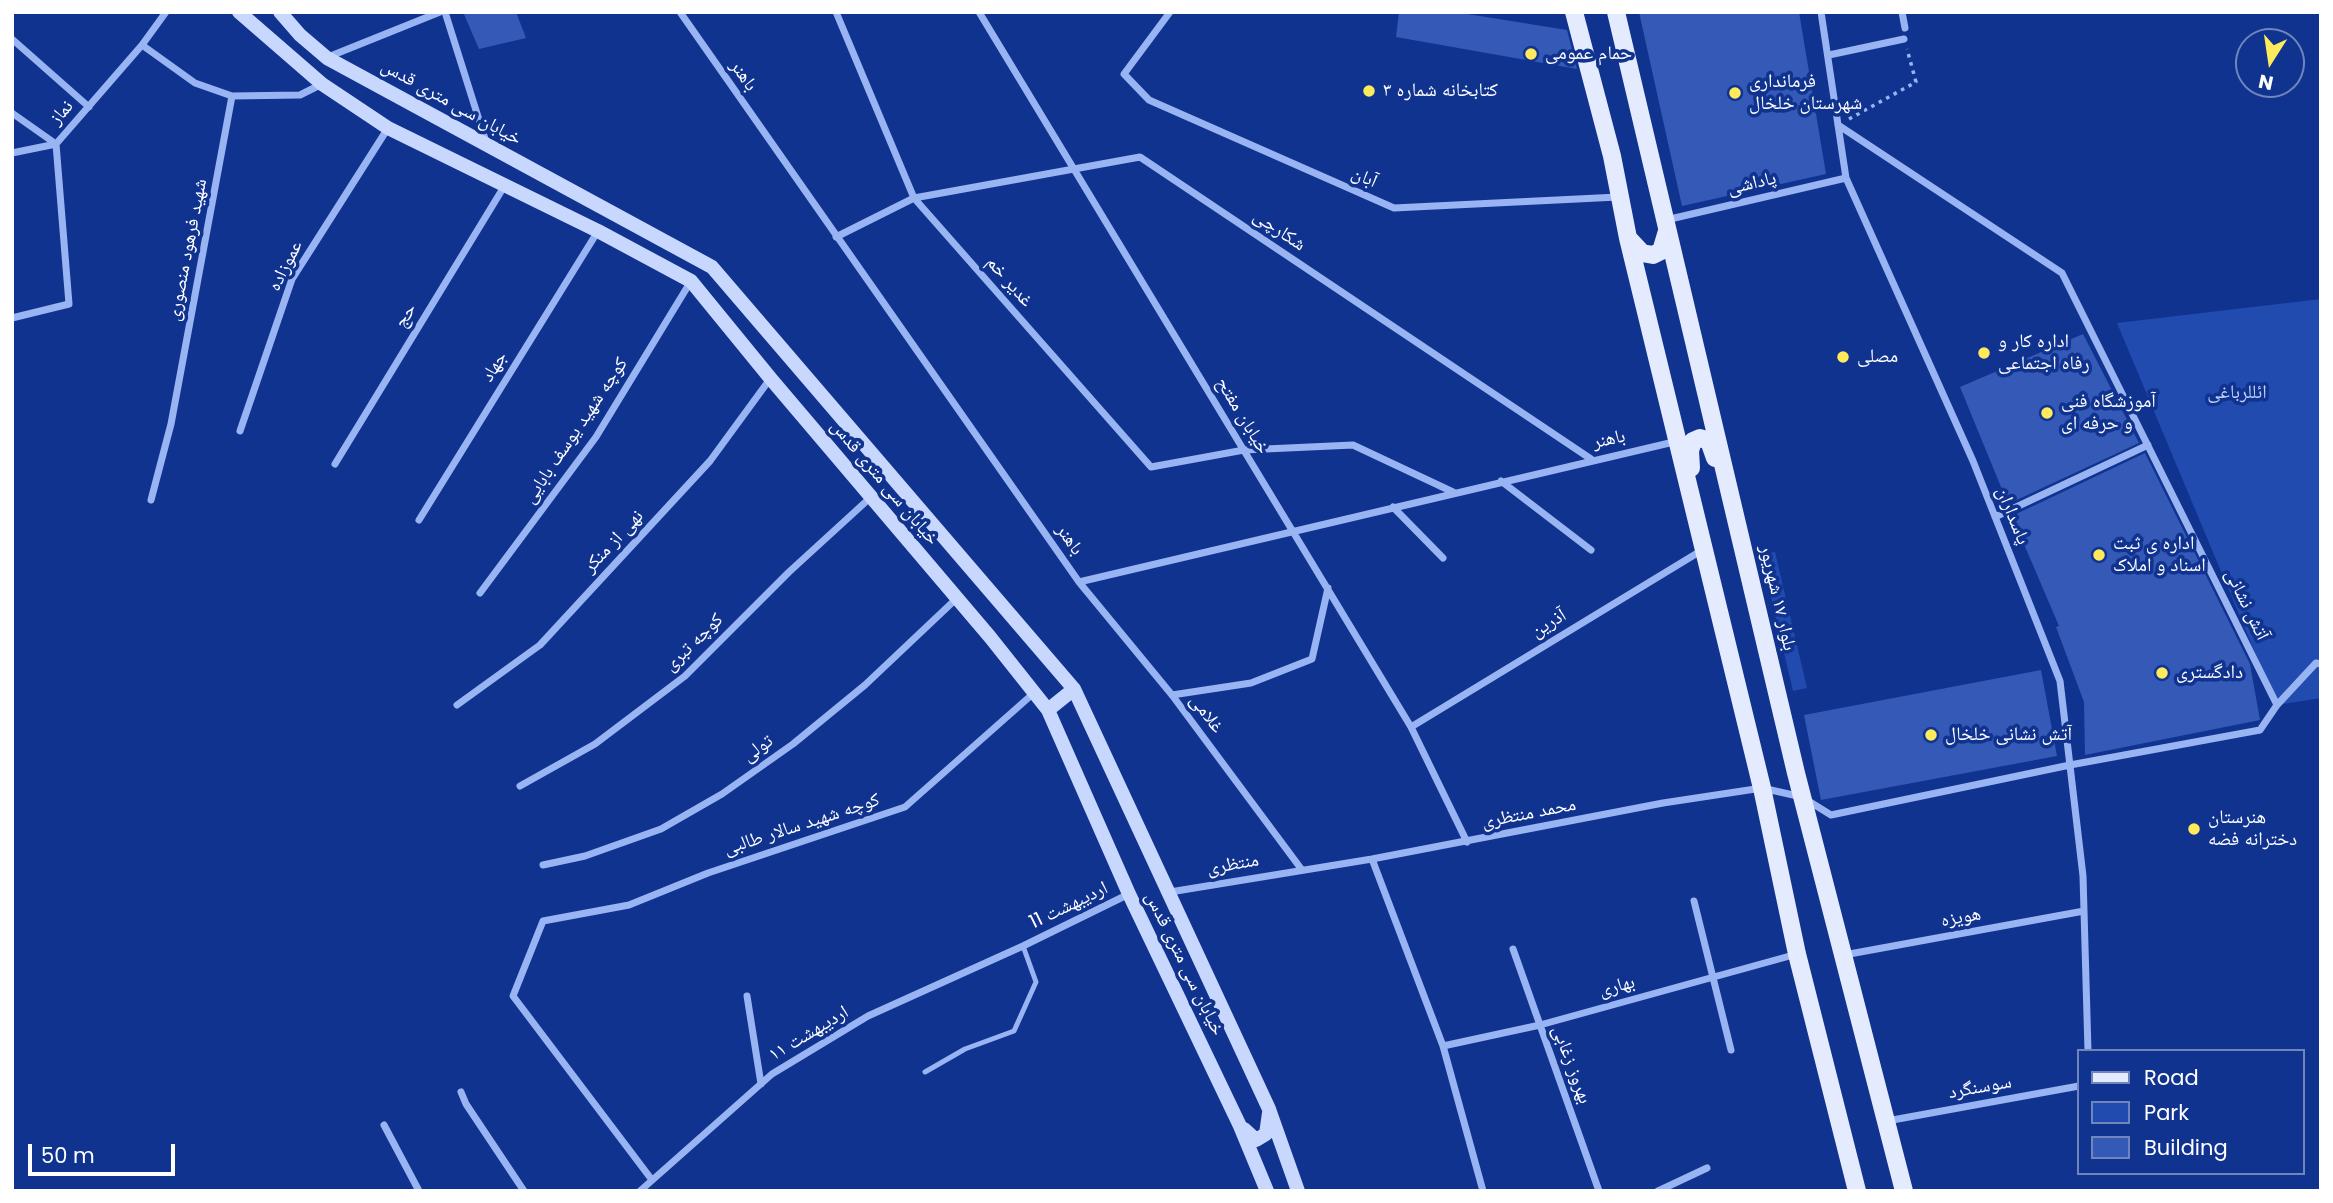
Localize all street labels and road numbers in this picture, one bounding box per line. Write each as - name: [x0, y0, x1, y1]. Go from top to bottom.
- street label: خیابان سی متری قدس: [377, 55, 525, 151]
- street label: باهنر: [724, 56, 762, 96]
- street label: نماز: [45, 96, 79, 130]
- street label: آبان: [1348, 162, 1380, 194]
- street label: پاداشی: [1725, 167, 1779, 201]
- street label: شهید فرهود منصوری: [163, 177, 213, 323]
- street label: شکارچی: [1248, 205, 1310, 257]
- street label: عموزاده: [264, 237, 308, 295]
- street label: غدیر خم: [981, 252, 1037, 312]
- street label: حج: [390, 300, 422, 332]
- street label: جهاد: [477, 347, 513, 387]
- street label: کوچه شهید یوسف بابایی: [519, 354, 633, 508]
- street label: خیابان مفتح: [1210, 373, 1274, 459]
- street label: خیابان سی متری قدس: [825, 416, 943, 550]
- street label: باهنر: [1591, 425, 1627, 455]
- street label: پاسداران: [1990, 484, 2034, 548]
- street label: نهی از منکر: [579, 506, 649, 578]
- street label: باهنر: [1050, 520, 1088, 560]
- street label: بلوار ١٧ شهریور: [1754, 543, 1800, 653]
- street label: آتش نشانی: [2219, 566, 2273, 644]
- street label: آذرین: [1527, 605, 1571, 643]
- street label: کوچه تبری: [659, 609, 729, 677]
- street label: غلامی: [1184, 690, 1228, 738]
- street label: تولی: [738, 730, 778, 768]
- street label: کوچه شهید سالار طالبی: [721, 789, 883, 861]
- street label: محمد منتظری: [1480, 794, 1578, 834]
- street label: منتظری: [1205, 849, 1261, 881]
- street label: 11 اردیبهشت: [1026, 877, 1112, 935]
- street label: خیابان سی متری قدس: [1139, 889, 1229, 1039]
- street label: هویزه: [1939, 903, 1983, 933]
- street label: بهاری: [1596, 971, 1638, 1003]
- street label: ۱۱ اردیبهشت: [765, 1001, 853, 1067]
- street label: بهروز زغابی: [1546, 1023, 1596, 1107]
- street label: سوسنگرد: [1947, 1071, 2013, 1105]

